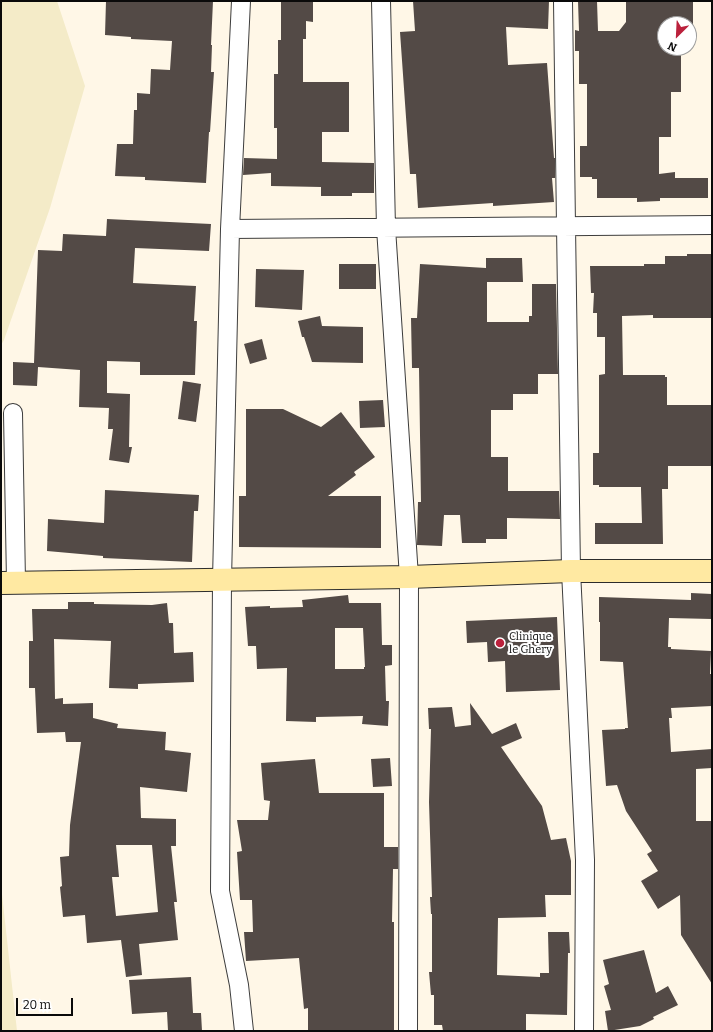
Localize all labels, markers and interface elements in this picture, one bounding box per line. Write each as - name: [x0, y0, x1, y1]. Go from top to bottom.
- north arrow: [657, 16, 697, 56]
- text: N: [666, 39, 679, 54]
- place label: Clinique le Ghery: [509, 630, 552, 656]
- marker: Clinique le Ghery: [494, 637, 506, 649]
- scale bar: [18, 990, 75, 1016]
- text: 20 m: [23, 998, 51, 1012]

